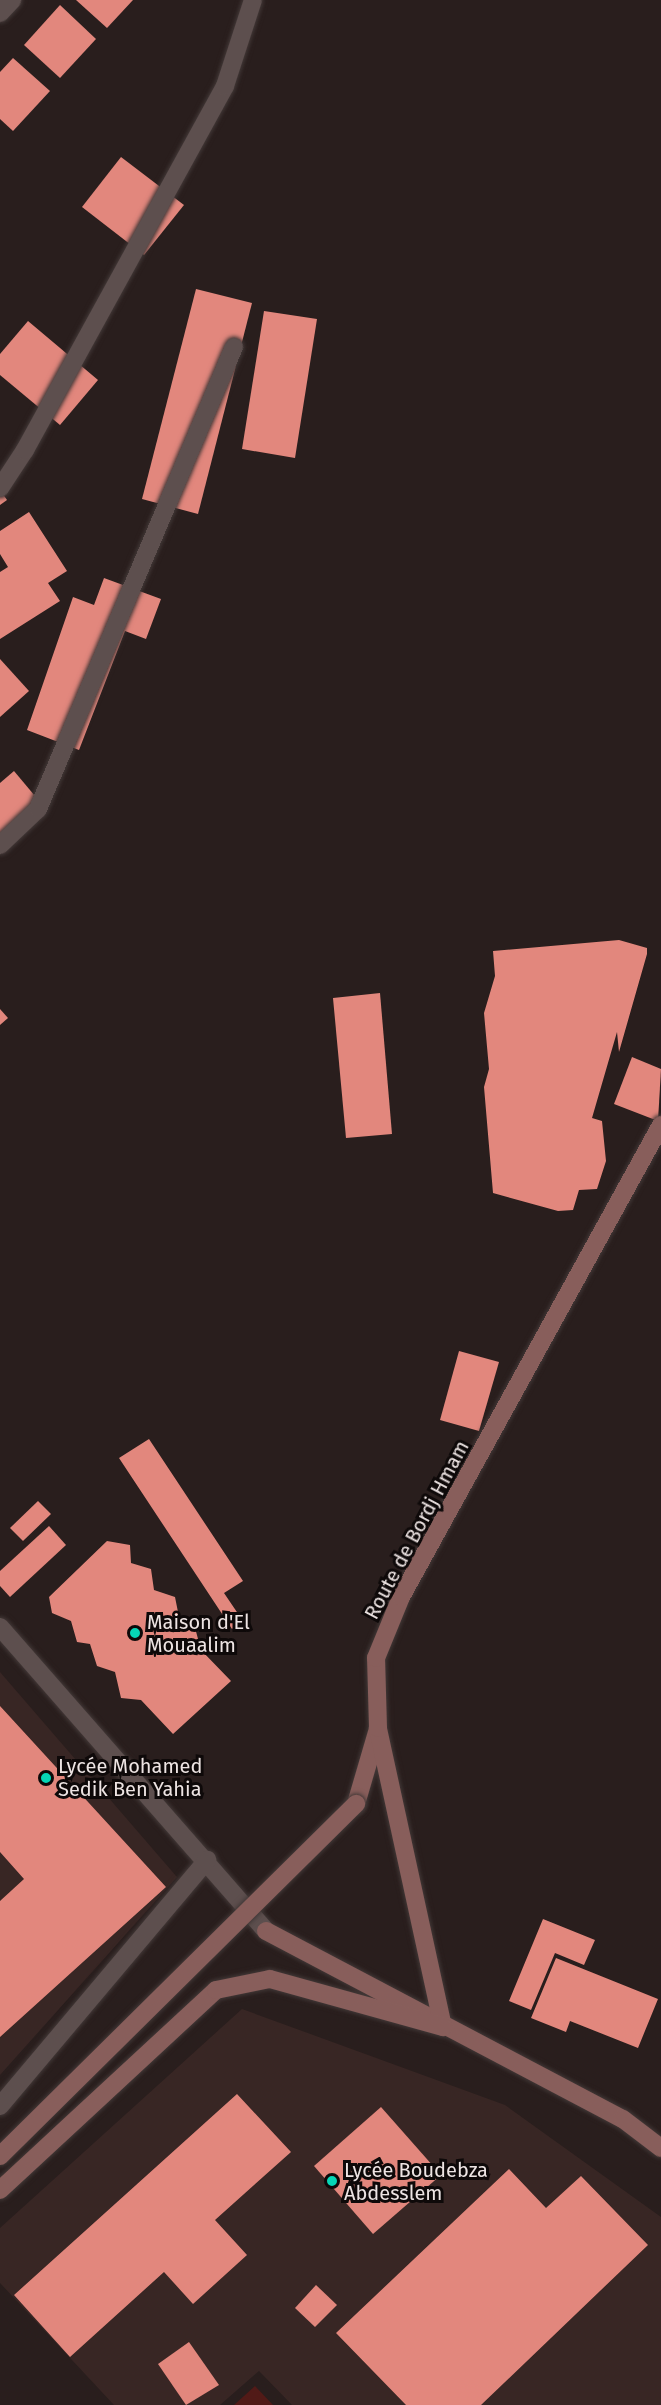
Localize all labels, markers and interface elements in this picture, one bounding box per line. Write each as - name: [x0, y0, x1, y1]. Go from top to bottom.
- street label: Route de Bordj Hmam: [360, 1437, 474, 1623]
- place label: Maison d'El Mouaalim: [147, 1610, 250, 1657]
- marker: Maison d'El Mouaalim: [128, 1626, 142, 1640]
- place label: Lycée Mohamed Sedik Ben Yahia: [58, 1754, 202, 1801]
- marker: Lycée Mohamed Sedik Ben Yahia: [39, 1771, 53, 1785]
- place label: Lycée Boudebza Abdesslem: [344, 2158, 488, 2205]
- marker: Lycée Boudebza Abdesslem: [325, 2174, 339, 2188]

